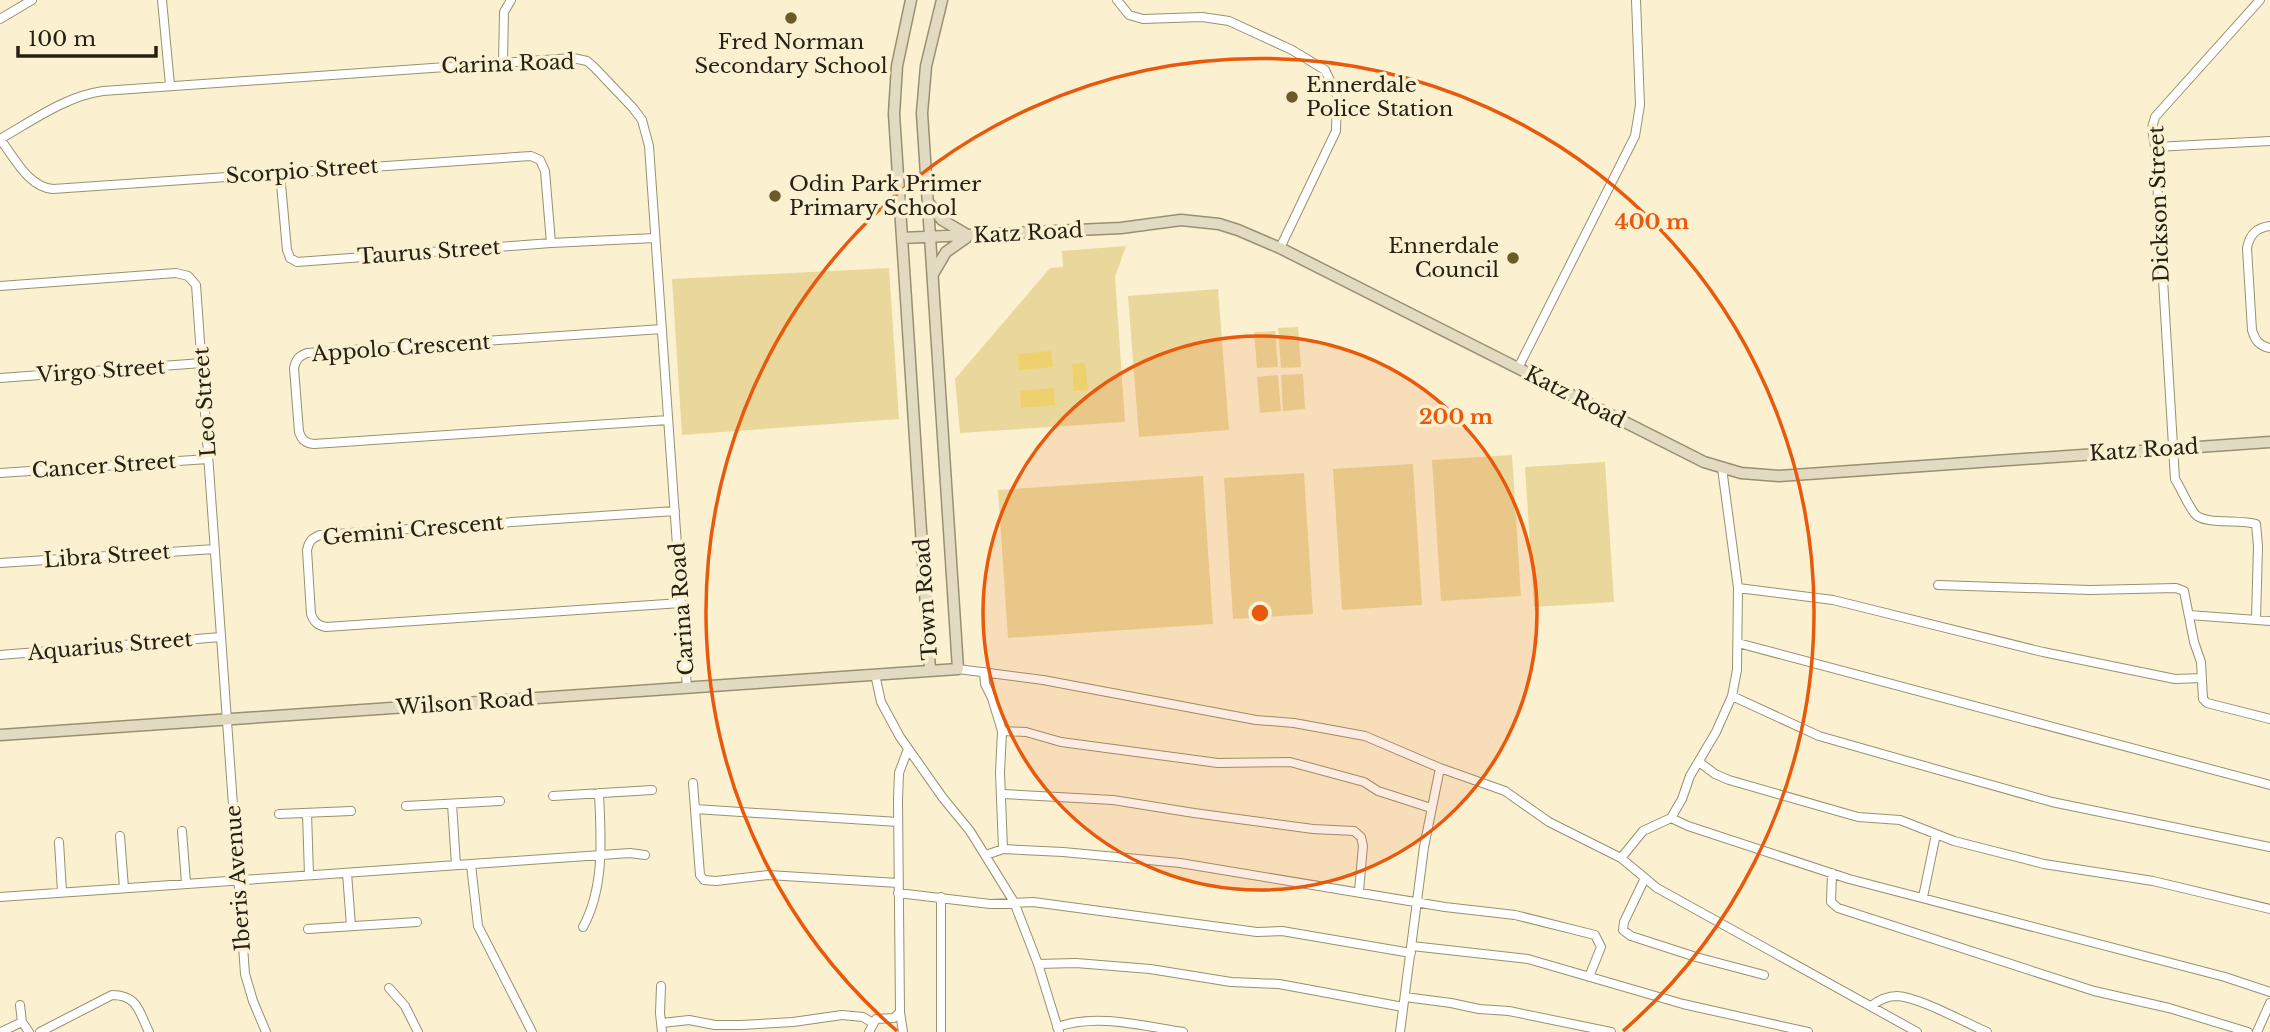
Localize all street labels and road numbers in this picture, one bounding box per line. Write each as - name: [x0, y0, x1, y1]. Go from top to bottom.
- street label: Carina Road: [441, 49, 575, 79]
- street label: Dickson Street: [2143, 125, 2175, 283]
- street label: Scorpio Street: [225, 153, 379, 189]
- street label: Katz Road: [973, 217, 1083, 249]
- street label: Taurus Street: [357, 234, 501, 270]
- street label: Appolo Crescent: [310, 329, 491, 367]
- street label: Leo Street: [188, 346, 222, 458]
- street label: Virgo Street: [35, 354, 166, 389]
- street label: Katz Road: [1520, 361, 1630, 433]
- street label: Katz Road: [2088, 433, 2200, 467]
- street label: Cancer Street: [31, 448, 177, 484]
- street label: Gemini Crescent: [321, 509, 505, 551]
- street label: Town Road: [909, 537, 943, 661]
- street label: Libra Street: [43, 539, 171, 573]
- street label: Carina Road: [664, 542, 700, 676]
- street label: Aquarius Street: [26, 626, 194, 666]
- street label: Wilson Road: [394, 685, 535, 721]
- street label: Iberis Avenue: [220, 804, 256, 952]

